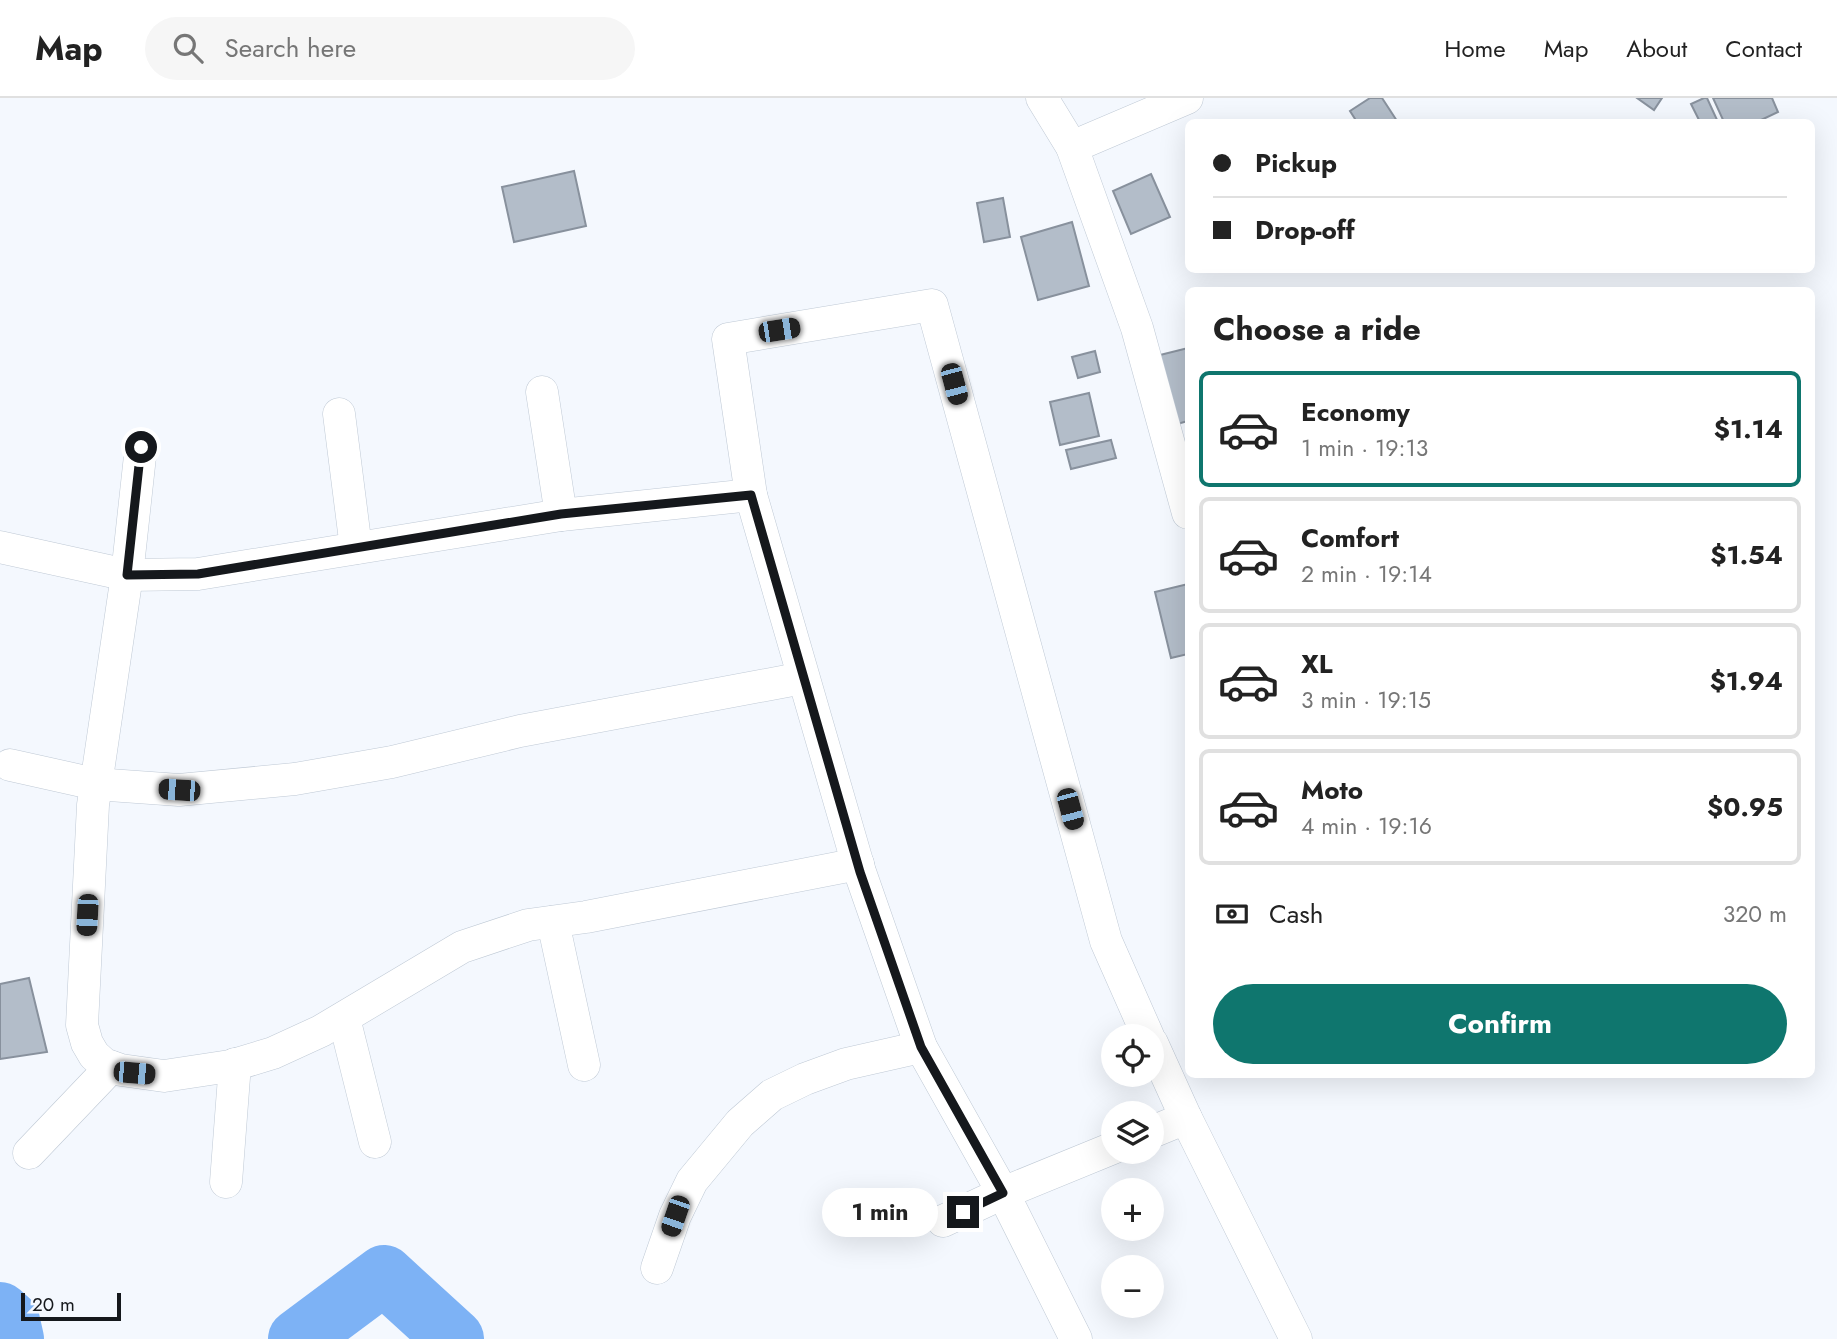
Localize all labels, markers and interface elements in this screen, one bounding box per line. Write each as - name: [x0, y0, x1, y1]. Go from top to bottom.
- search box: [145, 17, 635, 80]
- text: Map: [35, 25, 103, 72]
- icon: search: [169, 29, 207, 67]
- text: Search here: [225, 29, 356, 67]
- text: Home: [1444, 31, 1506, 66]
- text: Map: [1544, 31, 1588, 66]
- text: About: [1626, 31, 1687, 66]
- text: Contact: [1725, 31, 1802, 66]
- text: Pickup: [1255, 144, 1337, 182]
- text: Drop-off: [1255, 211, 1355, 249]
- text: Choose a ride: [1213, 306, 1421, 352]
- car: [757, 316, 802, 344]
- car: [939, 361, 970, 407]
- text: Economy: [1301, 393, 1410, 431]
- icon: car: [1217, 398, 1280, 461]
- text: $1.14: [1714, 410, 1783, 448]
- route start: [125, 431, 157, 463]
- text: 1 min · 19:13: [1301, 431, 1428, 465]
- text: Comfort: [1301, 519, 1399, 557]
- icon: car: [1217, 524, 1280, 587]
- text: $1.54: [1710, 536, 1783, 574]
- text: 2 min · 19:14: [1301, 557, 1432, 591]
- text: XL: [1301, 645, 1333, 683]
- icon: car: [1217, 650, 1280, 713]
- text: $1.94: [1710, 662, 1783, 700]
- text: 3 min · 19:15: [1301, 683, 1431, 717]
- text: Moto: [1301, 771, 1363, 809]
- icon: car: [1217, 776, 1280, 839]
- car: [158, 778, 201, 802]
- car: [1055, 786, 1086, 832]
- text: $0.95: [1707, 788, 1783, 826]
- text: 4 min · 19:16: [1301, 809, 1432, 843]
- car: [76, 893, 99, 937]
- icon: cash: [1213, 895, 1251, 933]
- text: Cash: [1269, 895, 1323, 933]
- text: 320 m: [1723, 897, 1787, 931]
- button: Confirm: [1213, 984, 1787, 1064]
- map controls: [1101, 1024, 1164, 1318]
- button: locate: [1101, 1024, 1164, 1087]
- car: [113, 1061, 156, 1085]
- button: layers: [1101, 1101, 1164, 1164]
- button: +: [1101, 1178, 1164, 1241]
- callout: 1 min: [823, 1188, 939, 1236]
- car: [659, 1193, 692, 1239]
- text: 1 min: [851, 1195, 909, 1229]
- route end: [947, 1196, 979, 1228]
- button: −: [1101, 1255, 1164, 1318]
- scale bar: [21, 1290, 121, 1322]
- text: 20 m: [32, 1291, 75, 1318]

